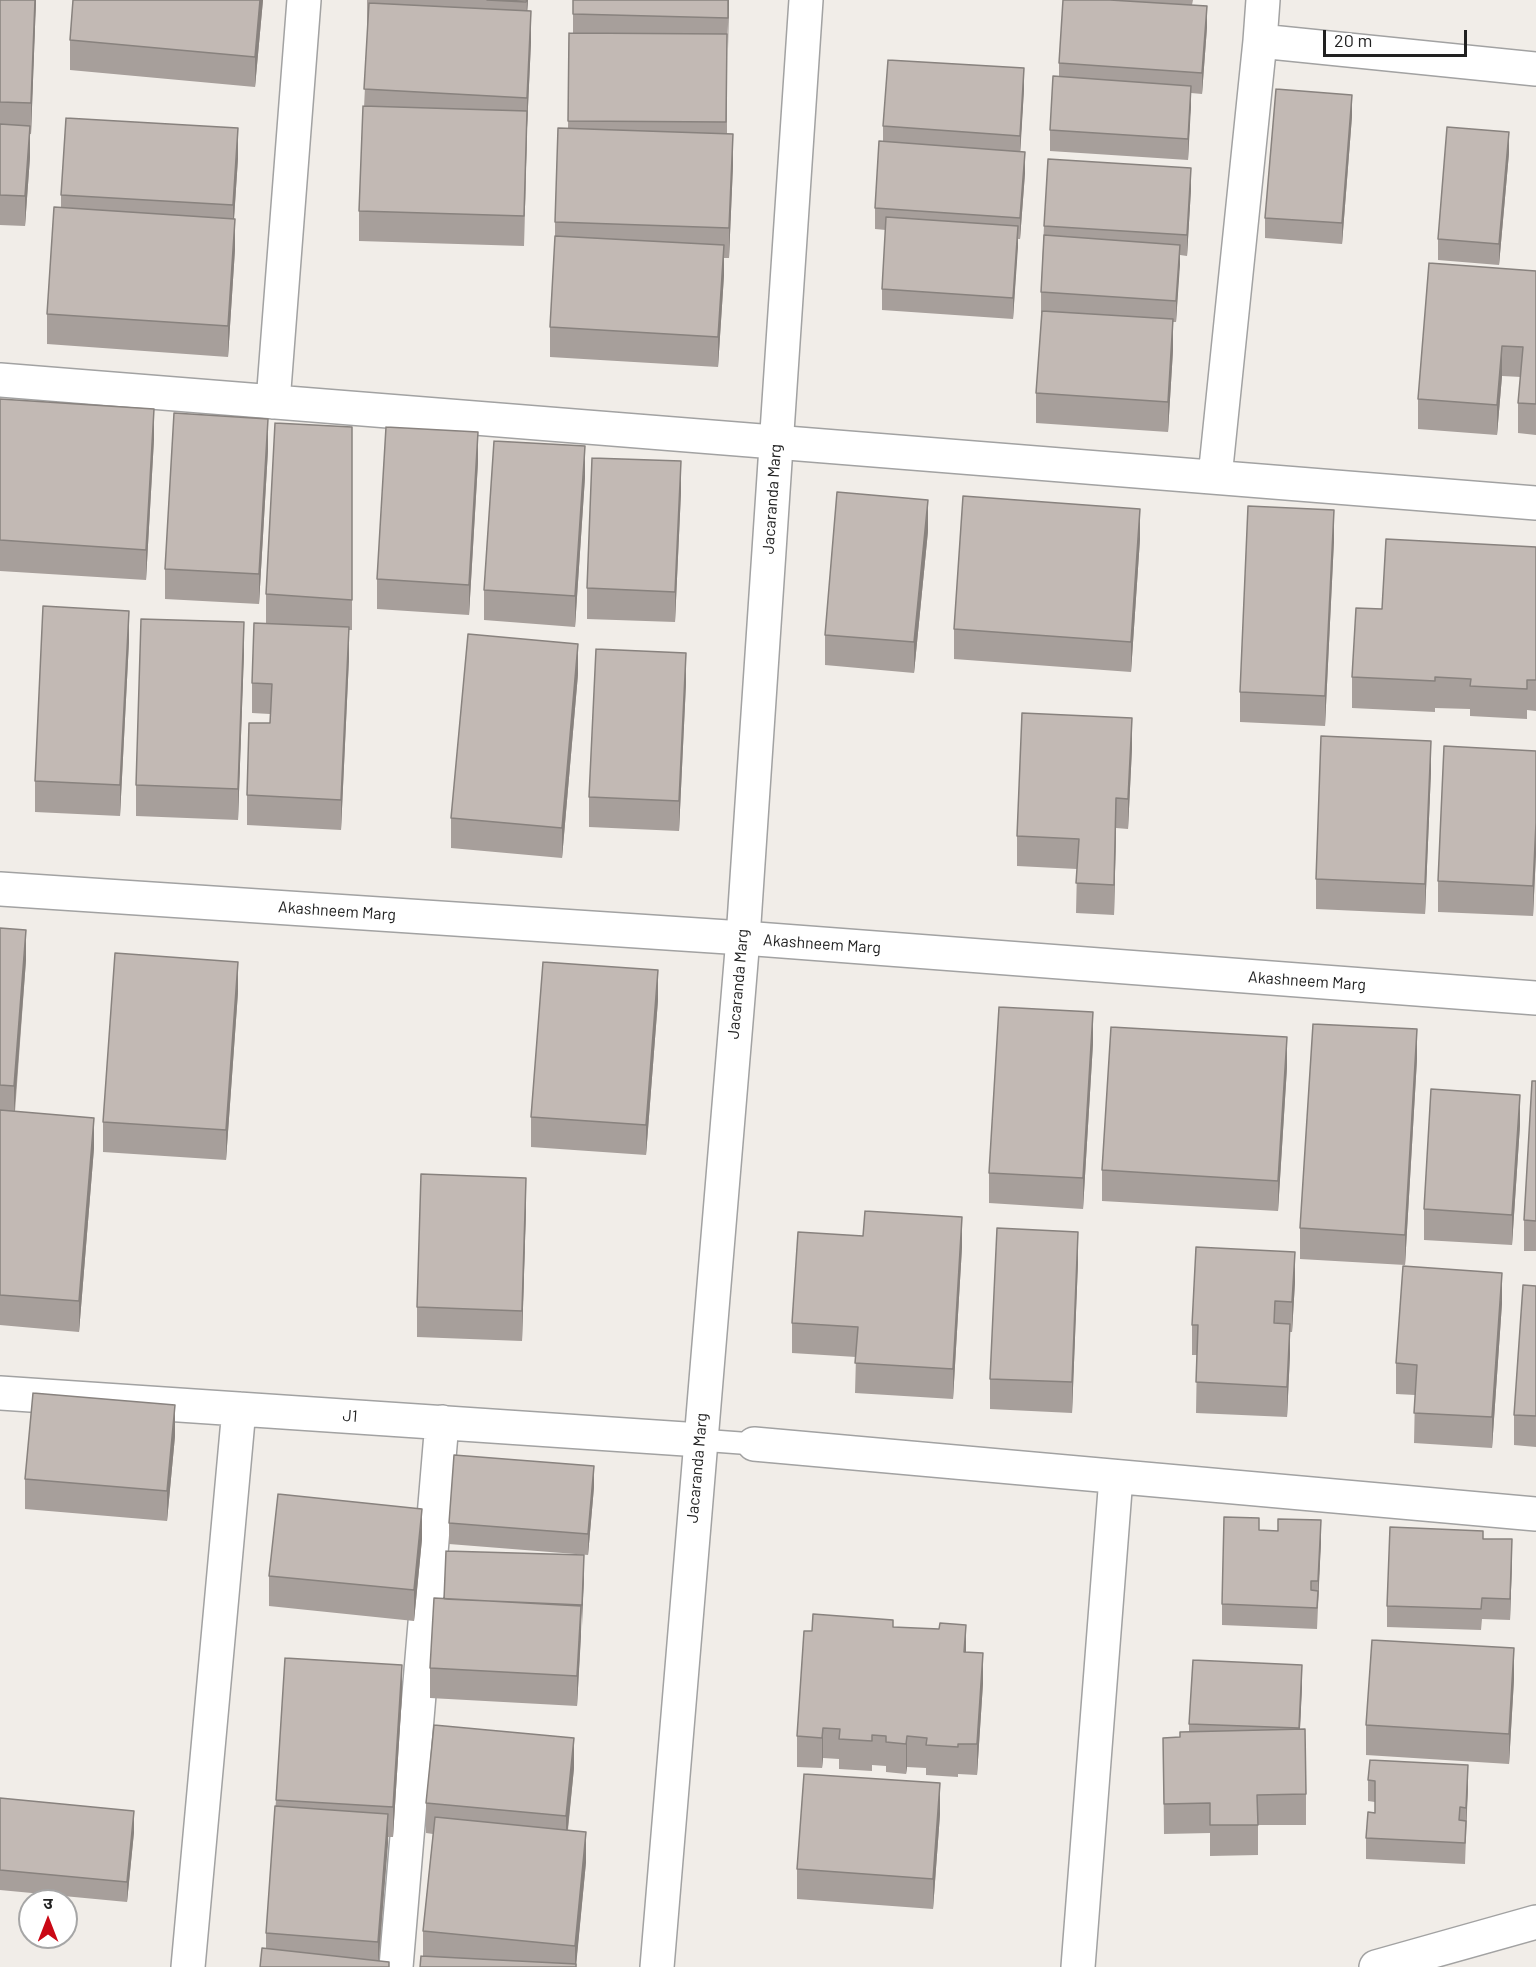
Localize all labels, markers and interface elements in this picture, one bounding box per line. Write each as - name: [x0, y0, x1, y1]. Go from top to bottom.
- scale bar: [1326, 18, 1470, 56]
- text: 20 m: [1334, 29, 1372, 51]
- street label: Jacaranda Marg: [759, 443, 785, 555]
- street label: Akashneem Marg: [278, 897, 396, 925]
- street label: Jacaranda Marg: [724, 928, 752, 1040]
- street label: Akashneem Marg: [763, 930, 881, 958]
- street label: Akashneem Marg: [1248, 967, 1366, 995]
- street label: J1: [342, 1406, 358, 1426]
- street label: Jacaranda Marg: [683, 1412, 711, 1524]
- north arrow: [18, 1889, 78, 1949]
- text: उ: [43, 1893, 53, 1912]

